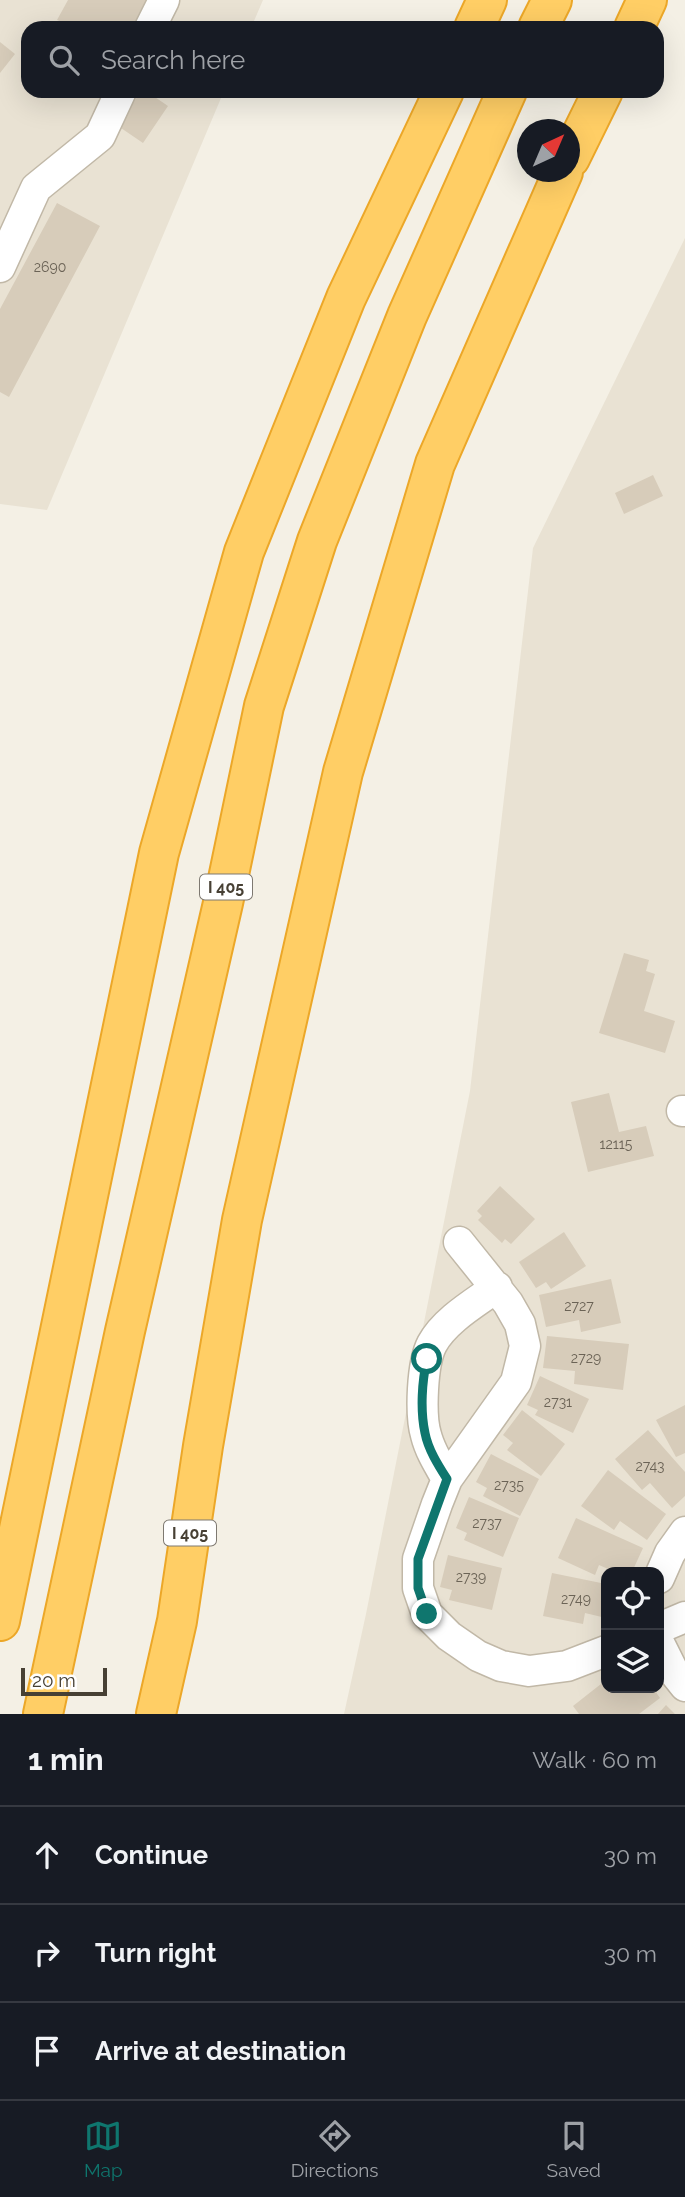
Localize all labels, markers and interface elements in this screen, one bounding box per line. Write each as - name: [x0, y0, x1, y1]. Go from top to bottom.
- search box: [21, 21, 664, 98]
- icon: search: [45, 41, 83, 79]
- text: Search here: [101, 45, 245, 75]
- north arrow: [517, 119, 580, 182]
- house number: 2690: [34, 259, 66, 275]
- road number: I 405: [200, 874, 252, 900]
- house number: 12115: [600, 1136, 633, 1152]
- house number: 2727: [564, 1298, 594, 1314]
- route start: [411, 1343, 442, 1374]
- house number: 2729: [571, 1350, 601, 1366]
- house number: 2731: [544, 1394, 572, 1410]
- house number: 2743: [635, 1458, 665, 1474]
- house number: 2735: [494, 1477, 524, 1493]
- house number: 2737: [472, 1515, 502, 1531]
- road number: I 405: [164, 1520, 216, 1546]
- map controls: [601, 1567, 664, 1693]
- button: locate: [601, 1567, 664, 1630]
- house number: 2739: [456, 1569, 486, 1585]
- house number: 2749: [561, 1591, 591, 1607]
- route end: [411, 1598, 442, 1629]
- button: layers: [601, 1630, 664, 1693]
- scale bar: [21, 1665, 107, 1697]
- text: 20 m: [32, 1669, 76, 1691]
- text: 1 min: [28, 1742, 104, 1777]
- text: Walk · 60 m: [532, 1746, 657, 1773]
- icon: ahead: [28, 1836, 66, 1874]
- text: Continue: [95, 1840, 208, 1870]
- text: 30 m: [604, 1842, 657, 1869]
- icon: right: [28, 1934, 66, 1972]
- text: Turn right: [95, 1938, 216, 1968]
- text: 30 m: [604, 1940, 657, 1967]
- icon: arrive: [28, 2032, 66, 2070]
- text: Arrive at destination: [95, 2036, 346, 2066]
- tab: Map: [84, 2117, 123, 2181]
- tab: Directions: [291, 2117, 379, 2181]
- tab: Saved: [547, 2117, 601, 2181]

